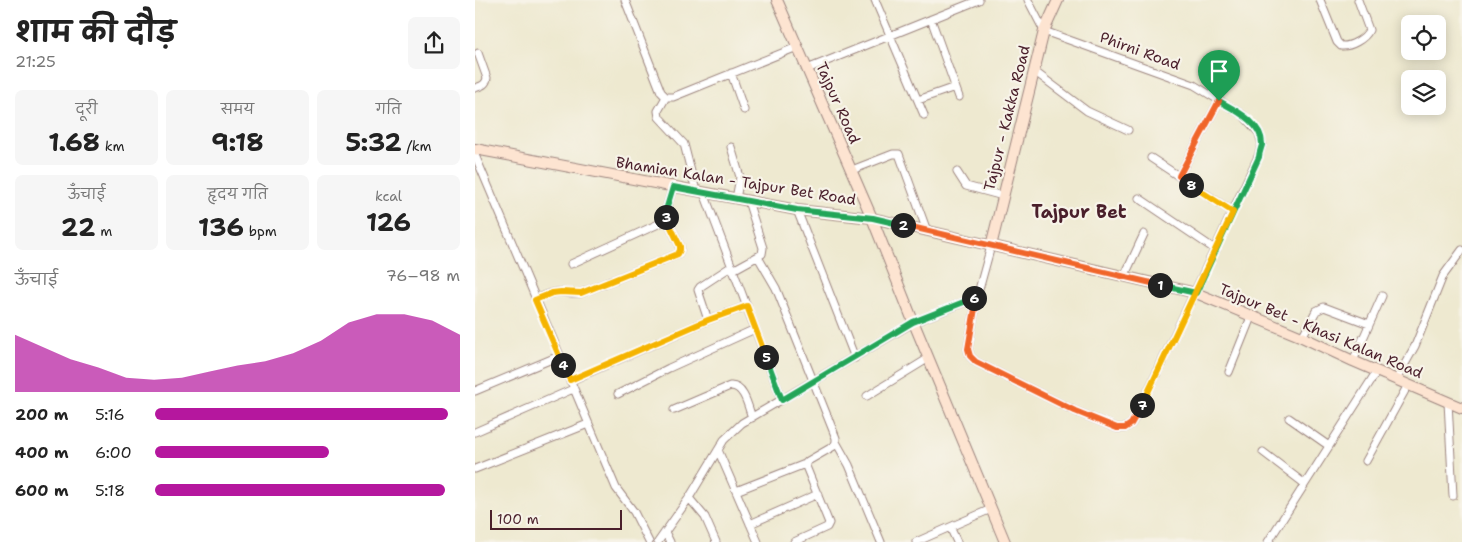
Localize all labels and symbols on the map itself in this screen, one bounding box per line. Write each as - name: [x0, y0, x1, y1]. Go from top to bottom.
- street label: Phirni Road: [1097, 27, 1183, 75]
- street label: Tajpur - Kakka Road: [979, 43, 1035, 193]
- pin: [1198, 50, 1240, 101]
- street label: Tajpur Road: [811, 59, 865, 147]
- street label: Bhamian Kalan - Tajpur Bet Road: [614, 152, 858, 210]
- pin: 8: [1179, 172, 1203, 198]
- district label: Tajpur Bet: [1032, 200, 1127, 224]
- pin: 3: [653, 204, 679, 230]
- pin: 2: [891, 212, 915, 238]
- pin: 1: [1147, 272, 1173, 298]
- street label: Tajpur Bet - Khasi Kalan Road: [1216, 279, 1426, 383]
- pin: 6: [961, 286, 987, 310]
- pin: 5: [753, 344, 779, 370]
- pin: 4: [551, 352, 575, 378]
- pin: 7: [1129, 392, 1155, 418]
- scale bar: [490, 507, 623, 530]

